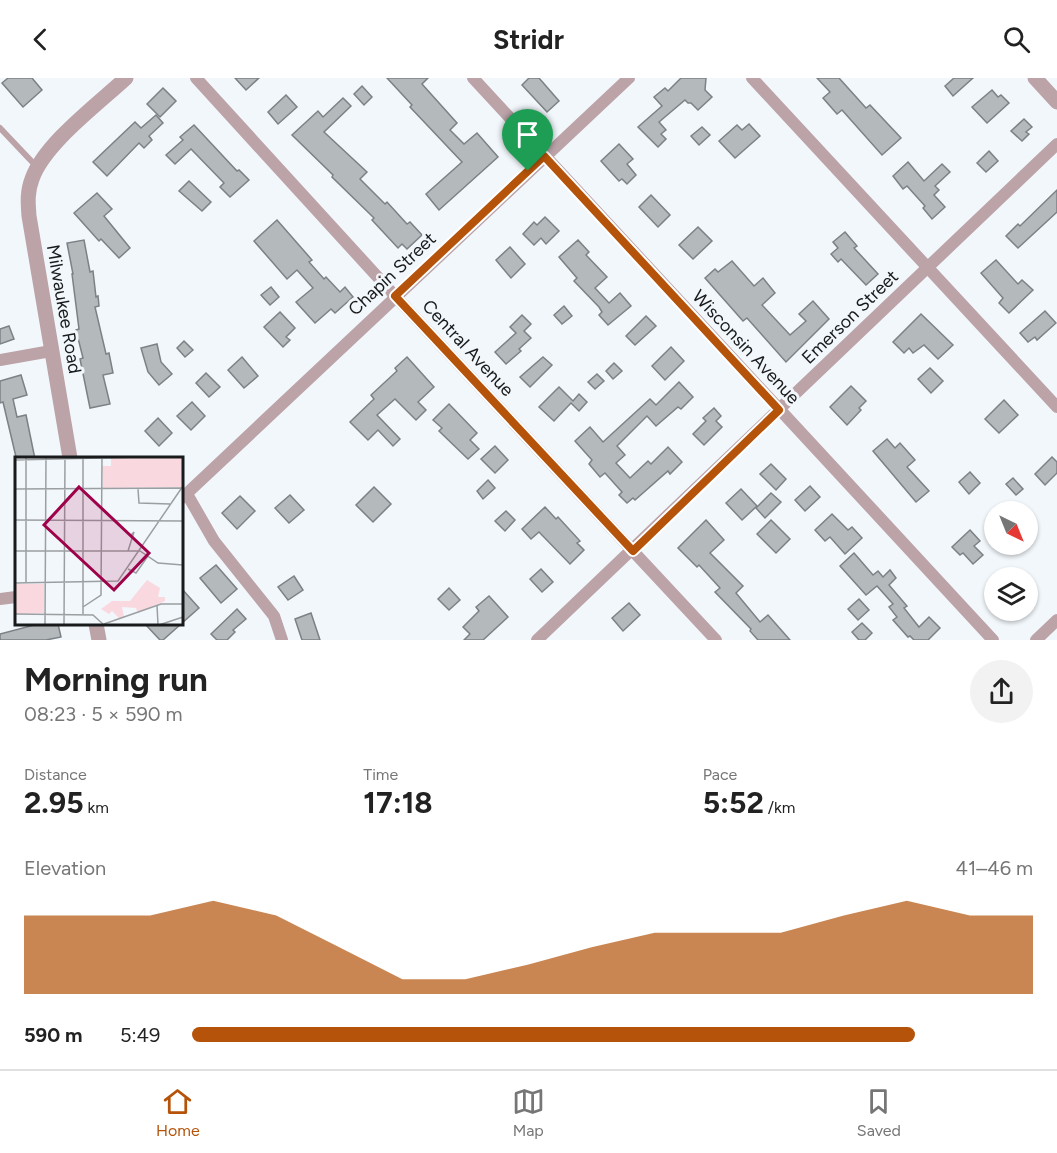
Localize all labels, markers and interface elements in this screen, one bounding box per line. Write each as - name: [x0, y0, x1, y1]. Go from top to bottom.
- icon: back: [24, 23, 57, 56]
- text: Stridr: [493, 23, 564, 56]
- icon: search: [1000, 23, 1033, 56]
- pin: [502, 109, 553, 171]
- icon: arrive: [511, 118, 544, 151]
- street label: Chapin Street: [344, 228, 441, 320]
- street label: Milwaukee Road: [42, 243, 86, 375]
- street label: Emerson Street: [797, 265, 903, 369]
- street label: Wisconsin Avenue: [687, 285, 805, 409]
- street label: Central Avenue: [418, 295, 519, 401]
- inset map: [15, 457, 183, 625]
- north arrow: [984, 501, 1038, 555]
- map controls: [984, 501, 1038, 621]
- button: layers: [984, 567, 1038, 621]
- text: Morning run: [24, 660, 208, 699]
- button: share: [970, 660, 1033, 723]
- text: 08:23 · 5 × 590 m: [24, 702, 183, 726]
- text: Distance: [24, 765, 87, 784]
- text: Time: [363, 765, 398, 784]
- text: Pace: [703, 765, 737, 784]
- text: 2.95: [24, 784, 84, 821]
- text: 17:18: [363, 784, 433, 821]
- text: 5:52: [703, 784, 764, 821]
- text: km: [84, 798, 109, 817]
- text: /km: [764, 798, 795, 817]
- text: Elevation: [24, 856, 106, 880]
- text: 41–46 m: [956, 856, 1033, 880]
- text: 590 m: [24, 1023, 82, 1047]
- text: 5:49: [120, 1023, 160, 1047]
- tab: Home: [156, 1085, 200, 1140]
- tab: Map: [512, 1085, 545, 1140]
- tab: Saved: [857, 1085, 901, 1140]

